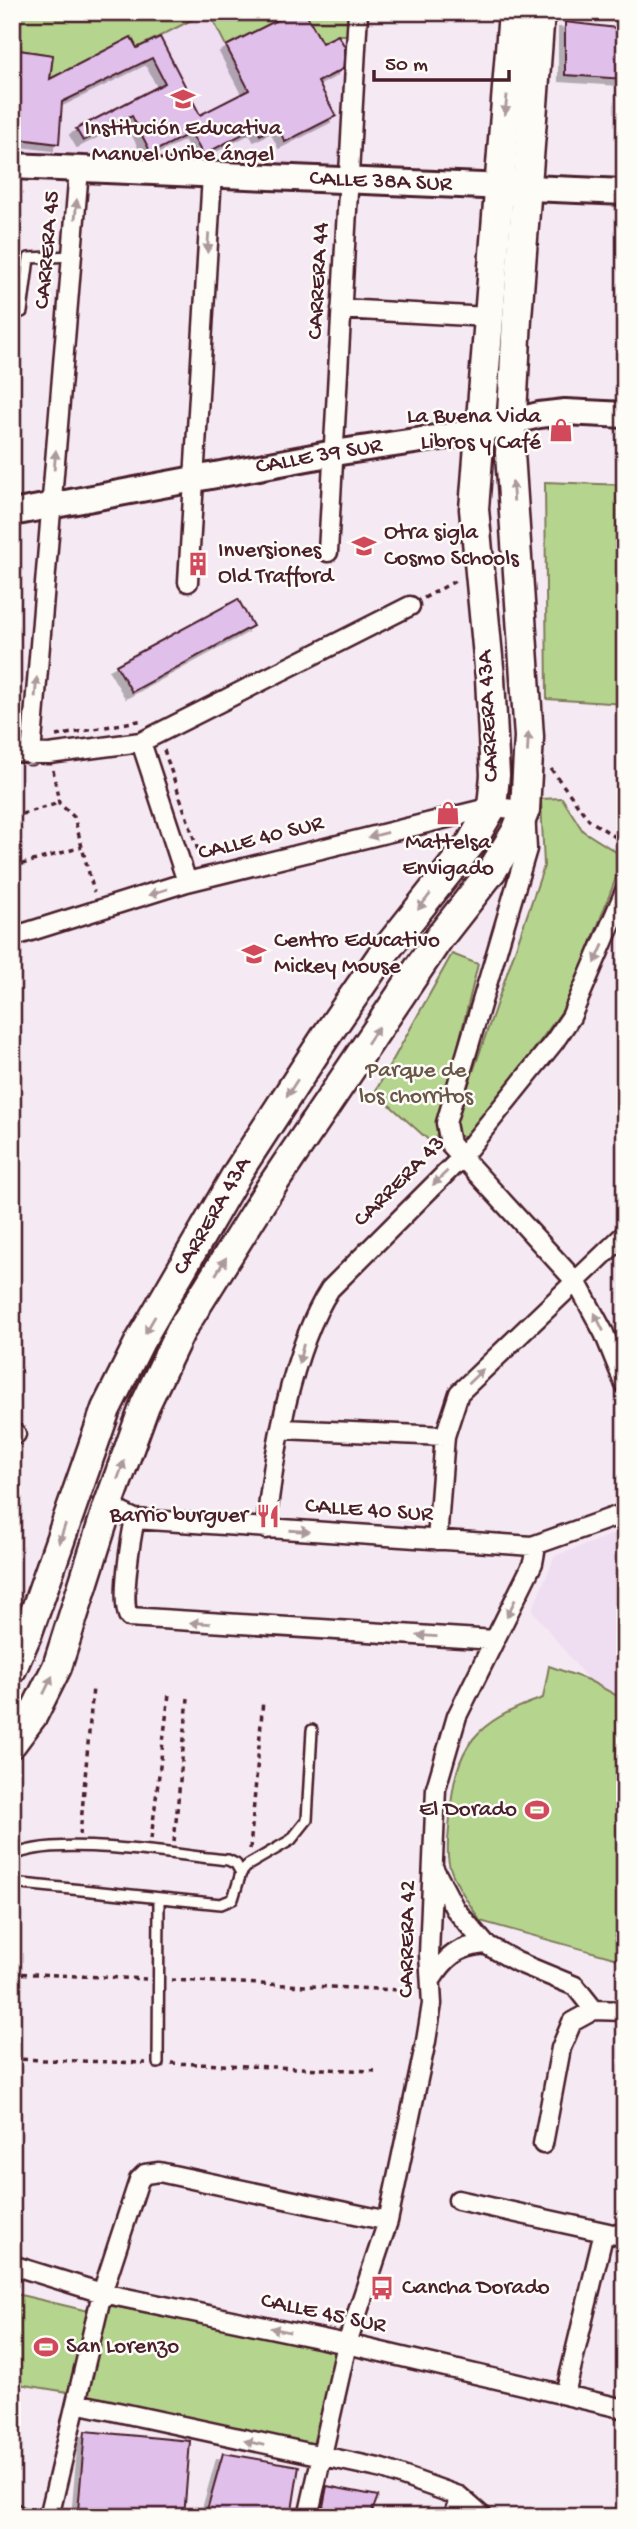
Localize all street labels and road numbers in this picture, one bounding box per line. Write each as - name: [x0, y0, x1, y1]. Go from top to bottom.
- street label: CALLE 38A SUR: [309, 165, 453, 198]
- street label: CARRERA 45: [29, 190, 67, 310]
- street label: CARRERA 44: [302, 222, 336, 340]
- street label: CALLE 39 SUR: [253, 432, 385, 481]
- street label: CARRERA 43A: [472, 648, 506, 783]
- street label: CALLE 40 SUR: [196, 810, 327, 868]
- street label: CARRERA 43: [349, 1131, 451, 1233]
- street label: CARRERA 43A: [168, 1151, 258, 1280]
- street label: CALLE 40 SUR: [304, 1493, 435, 1529]
- street label: CARRERA 42: [393, 1880, 423, 1998]
- street label: CALLE 45 SUR: [258, 2288, 389, 2341]

